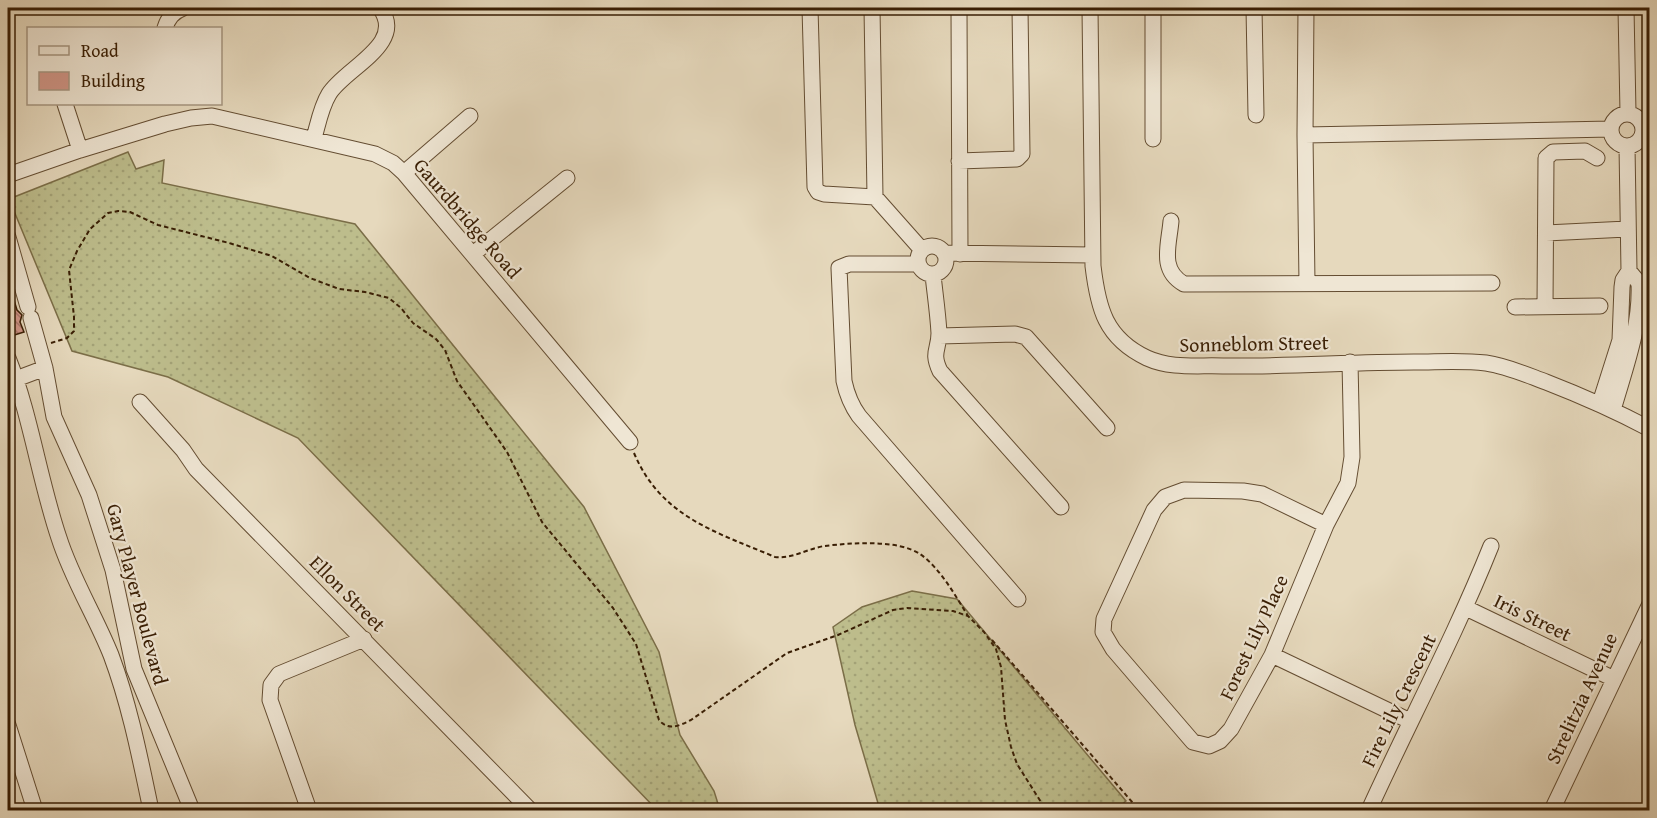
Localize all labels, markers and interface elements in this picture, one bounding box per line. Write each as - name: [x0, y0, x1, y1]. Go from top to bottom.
- legend: [27, 27, 222, 105]
- text: Road: [81, 37, 119, 64]
- text: Building: [81, 67, 145, 94]
- street label: Gaurdbridge Road: [407, 151, 529, 285]
- street label: Sonneblom Street: [1179, 327, 1329, 359]
- street label: Gary Player Boulevard: [100, 500, 176, 688]
- street label: Ellon Street: [303, 548, 393, 638]
- street label: Forest Lily Place: [1211, 570, 1295, 704]
- street label: Iris Street: [1489, 586, 1577, 648]
- street label: Strelitzia Avenue: [1538, 627, 1624, 769]
- street label: Fire Lily Crescent: [1353, 628, 1443, 772]

